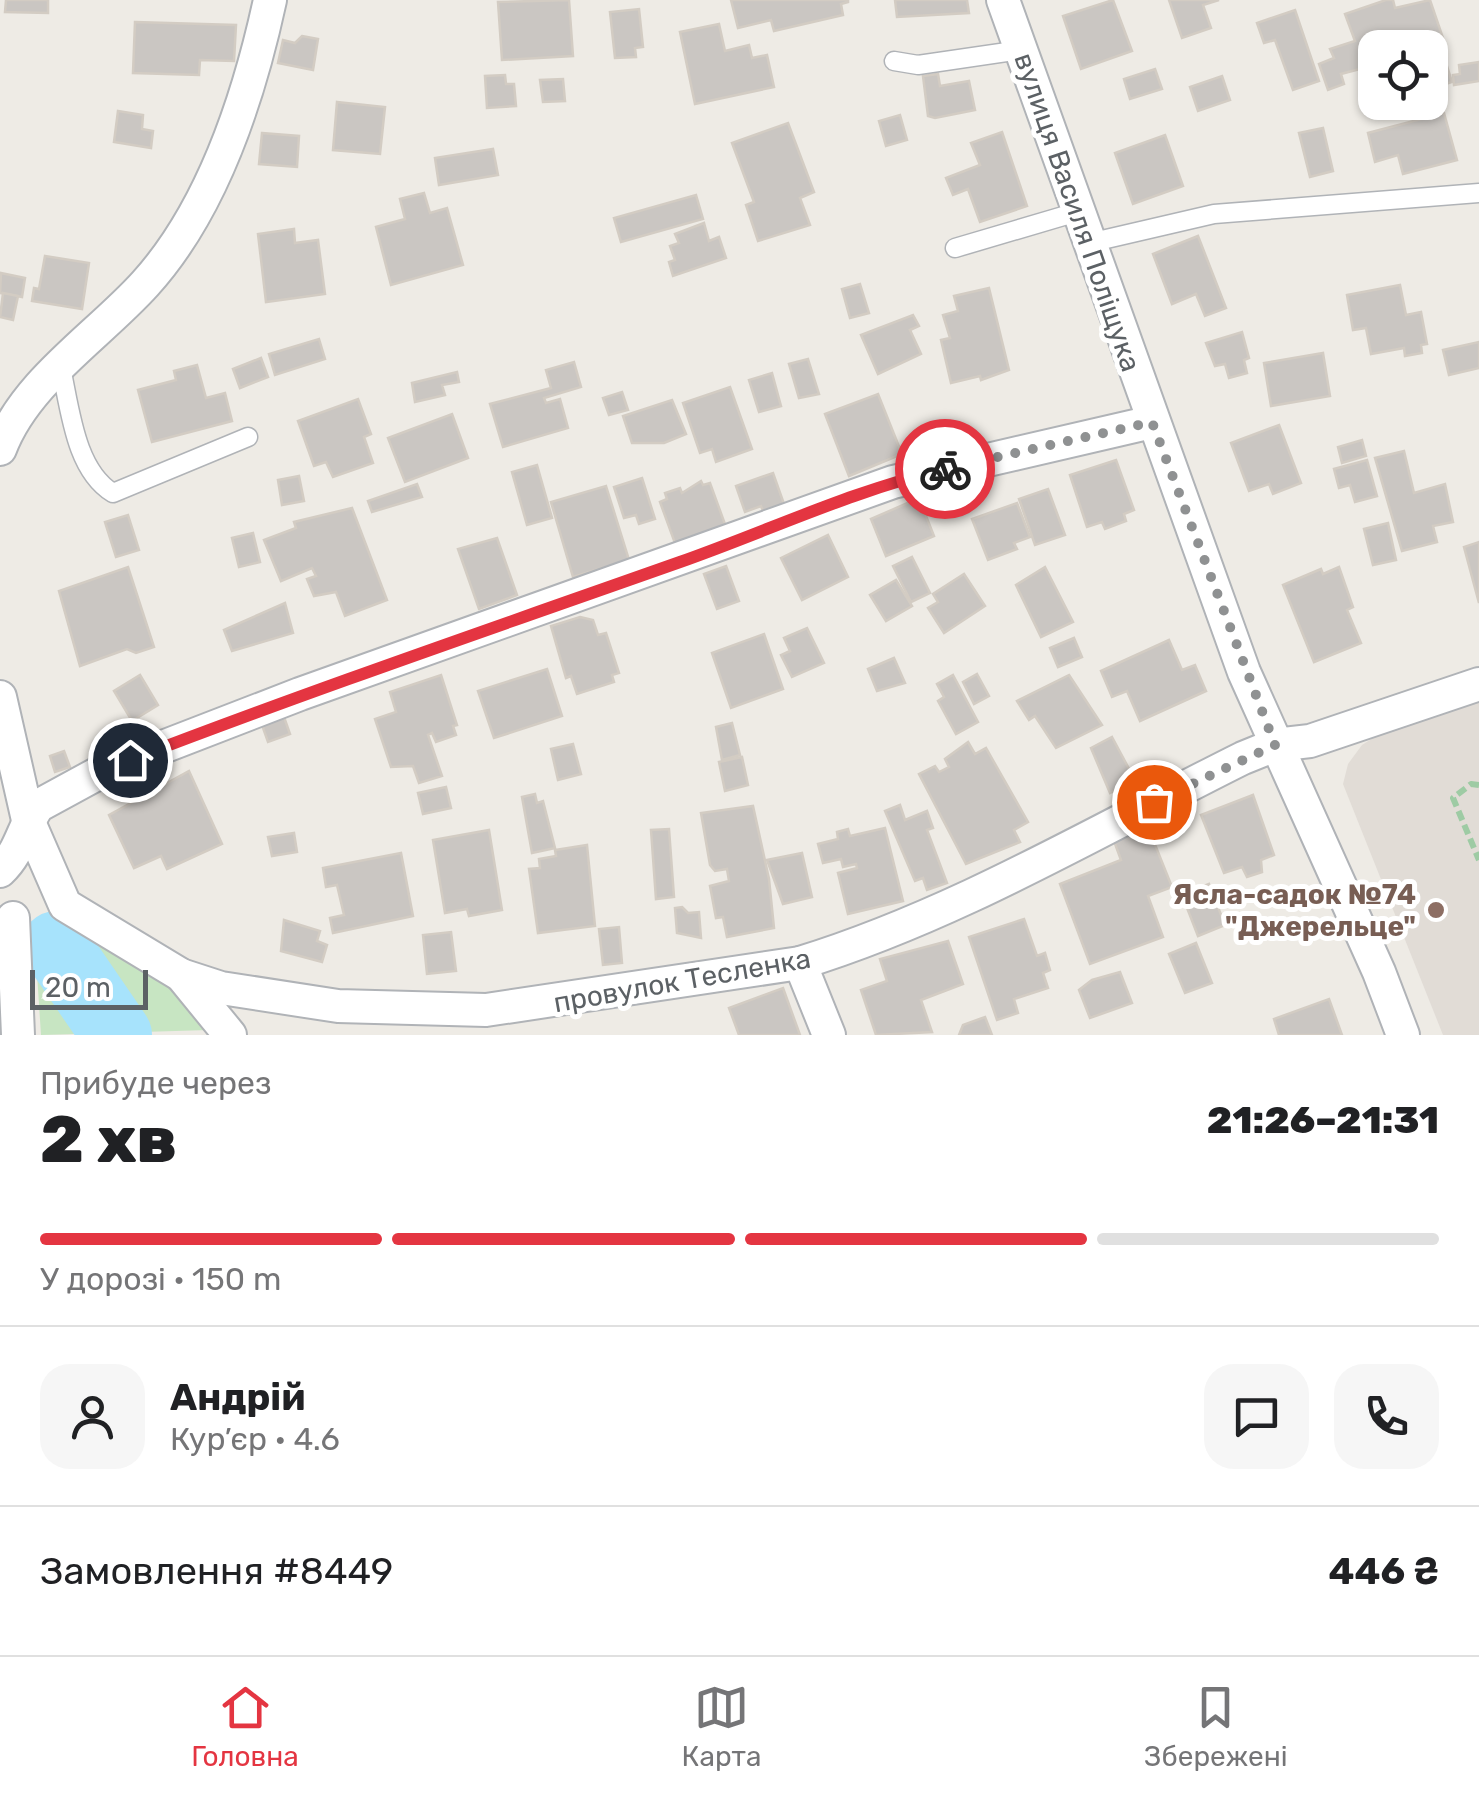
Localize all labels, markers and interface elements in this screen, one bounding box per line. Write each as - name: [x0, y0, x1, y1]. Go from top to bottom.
- map controls: [1358, 30, 1448, 120]
- button: locate: [1358, 30, 1448, 120]
- street label: вулиця Василя Поліщука: [1007, 48, 1148, 376]
- courier: [895, 419, 995, 519]
- icon: bike: [918, 442, 973, 497]
- pin: [88, 718, 173, 803]
- icon: home: [103, 733, 158, 788]
- pin: [1112, 760, 1197, 845]
- icon: bag: [1127, 775, 1182, 830]
- place label: Ясла-садок №74 "Джерельце": [1173, 878, 1416, 943]
- marker: Ясла-садок №74 "Джерельце": [1425, 899, 1447, 921]
- street label: провулок Тесленка: [551, 942, 813, 1019]
- scale bar: [30, 965, 148, 1010]
- text: 20 m: [45, 971, 111, 1004]
- text: Прибуде через: [40, 1064, 271, 1102]
- text: 21:26–21:31: [1207, 1097, 1439, 1143]
- text: 2 хв: [40, 1101, 177, 1178]
- text: У дорозі · 150 m: [40, 1260, 281, 1298]
- button: person: [40, 1364, 145, 1469]
- button: chat: [1204, 1364, 1309, 1469]
- button: phone: [1334, 1364, 1439, 1469]
- text: Андрій: [170, 1374, 305, 1420]
- text: Кур’єр · 4.6: [170, 1420, 340, 1458]
- text: Замовлення #8449: [40, 1548, 393, 1594]
- text: 446 ₴: [1328, 1548, 1439, 1594]
- tab: Головна: [191, 1680, 299, 1773]
- tab: Карта: [682, 1680, 761, 1773]
- tab: Збережені: [1144, 1680, 1288, 1773]

